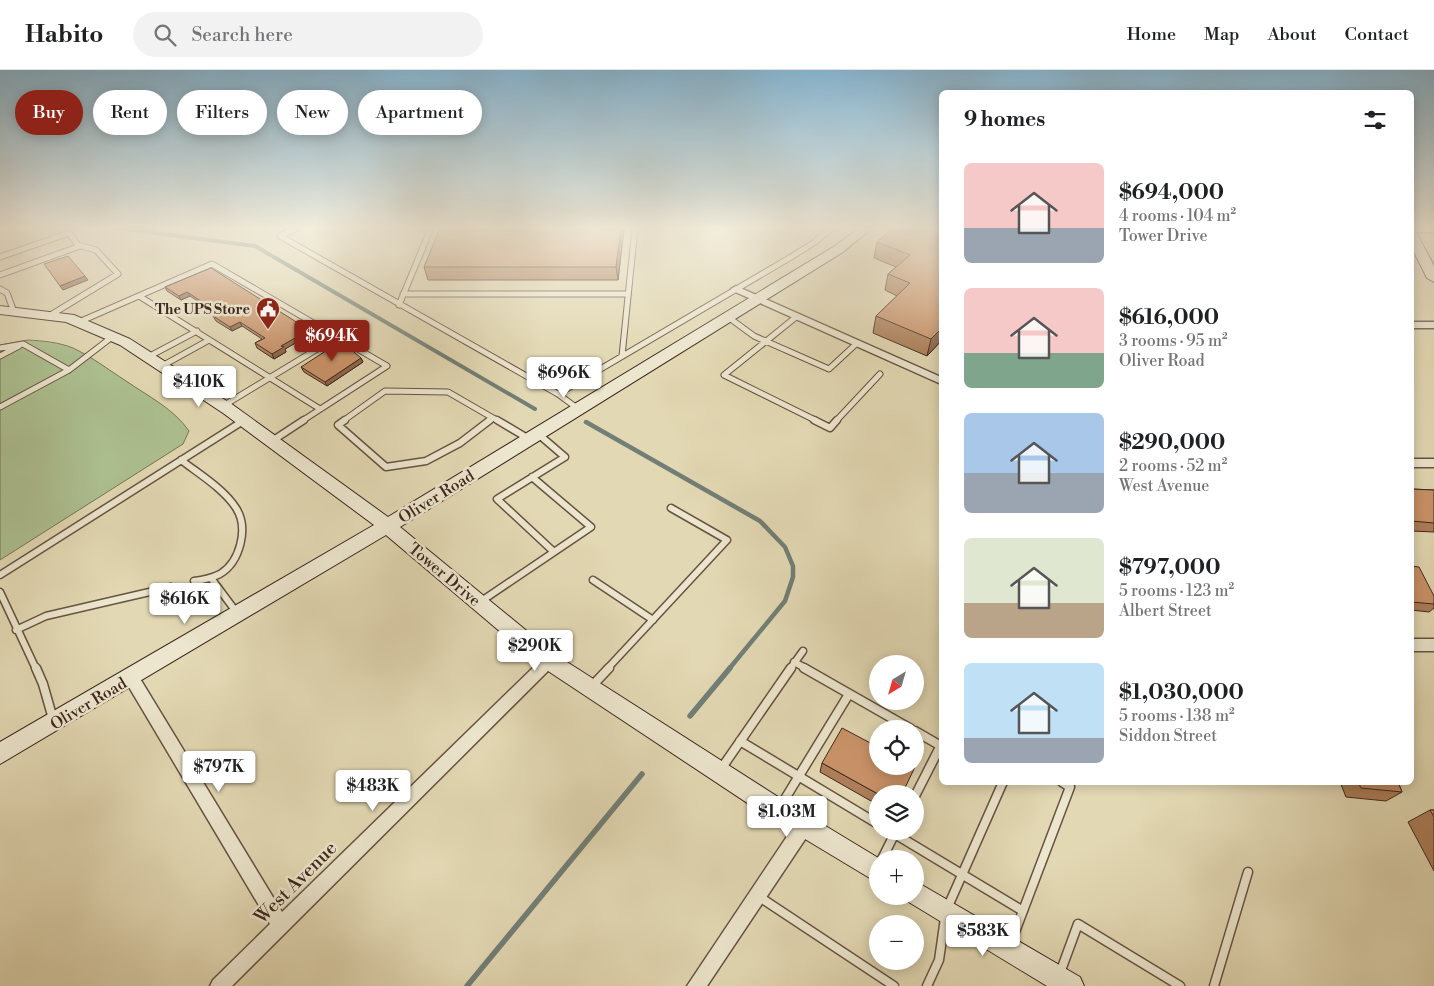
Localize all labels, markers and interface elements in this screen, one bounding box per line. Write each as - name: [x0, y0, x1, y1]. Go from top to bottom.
- search box: [133, 12, 483, 57]
- text: Habito: [25, 20, 103, 50]
- icon: search: [151, 21, 179, 49]
- text: Search here: [191, 23, 293, 47]
- text: Home: [1127, 23, 1176, 46]
- text: Map: [1204, 23, 1240, 46]
- text: About: [1268, 23, 1317, 46]
- text: Contact: [1345, 23, 1409, 46]
- chip: Buy: [15, 90, 83, 135]
- chip: Rent: [93, 90, 167, 135]
- chip: Filters: [177, 90, 267, 135]
- chip: New: [277, 90, 348, 135]
- chip: Apartment: [358, 90, 482, 135]
- icon: filters: [1361, 106, 1389, 134]
- text: 9 homes: [964, 107, 1045, 133]
- text: $694,000: [1119, 180, 1224, 206]
- icon: home: [1004, 183, 1064, 243]
- text: 4 rooms · 104 m²: [1119, 206, 1236, 226]
- text: Tower Drive: [1119, 226, 1207, 246]
- public building icon: The UPS Store: [255, 296, 281, 330]
- place label: The UPS Store: [155, 301, 250, 319]
- text: $616,000: [1119, 305, 1219, 331]
- icon: home: [1004, 308, 1064, 368]
- pin: $694K: [297, 320, 367, 362]
- text: $694K: [305, 326, 359, 346]
- text: 3 rooms · 95 m²: [1119, 331, 1228, 351]
- text: Oliver Road: [1119, 351, 1205, 371]
- pin: $696K: [529, 356, 599, 399]
- text: $696K: [538, 363, 590, 383]
- pin: $410K: [164, 366, 234, 408]
- text: $410K: [173, 372, 225, 392]
- text: $290,000: [1119, 430, 1225, 456]
- icon: home: [1004, 433, 1064, 493]
- text: 2 rooms · 52 m²: [1119, 456, 1227, 476]
- street label: Oliver Road: [395, 466, 478, 528]
- text: West Avenue: [1119, 476, 1209, 496]
- street label: Tower Drive: [404, 539, 485, 611]
- text: $797,000: [1119, 555, 1220, 581]
- icon: home: [1004, 558, 1064, 618]
- text: 5 rooms · 123 m²: [1119, 581, 1234, 601]
- pin: $616K: [150, 582, 220, 625]
- text: $616K: [160, 589, 210, 609]
- text: Albert Street: [1119, 601, 1212, 621]
- pin: $290K: [500, 630, 570, 672]
- text: $290K: [508, 636, 562, 656]
- north arrow: [869, 655, 924, 710]
- map controls: [869, 655, 924, 970]
- street label: Oliver Road: [47, 673, 130, 734]
- text: $1,030,000: [1119, 680, 1244, 706]
- icon: home: [1004, 683, 1064, 743]
- text: 5 rooms · 138 m²: [1119, 706, 1235, 726]
- button: locate: [869, 720, 924, 775]
- text: Siddon Street: [1119, 726, 1217, 746]
- pin: $797K: [184, 750, 254, 793]
- text: $797K: [193, 757, 245, 777]
- pin: $483K: [338, 770, 408, 812]
- text: $483K: [346, 776, 400, 796]
- button: layers: [869, 785, 924, 840]
- pin: $1.03M: [746, 796, 828, 838]
- text: $1.03M: [758, 802, 816, 822]
- street label: West Avenue: [249, 836, 342, 930]
- button: +: [869, 850, 924, 905]
- pin: $583K: [948, 914, 1018, 957]
- button: −: [869, 915, 924, 970]
- text: $583K: [957, 921, 1009, 941]

